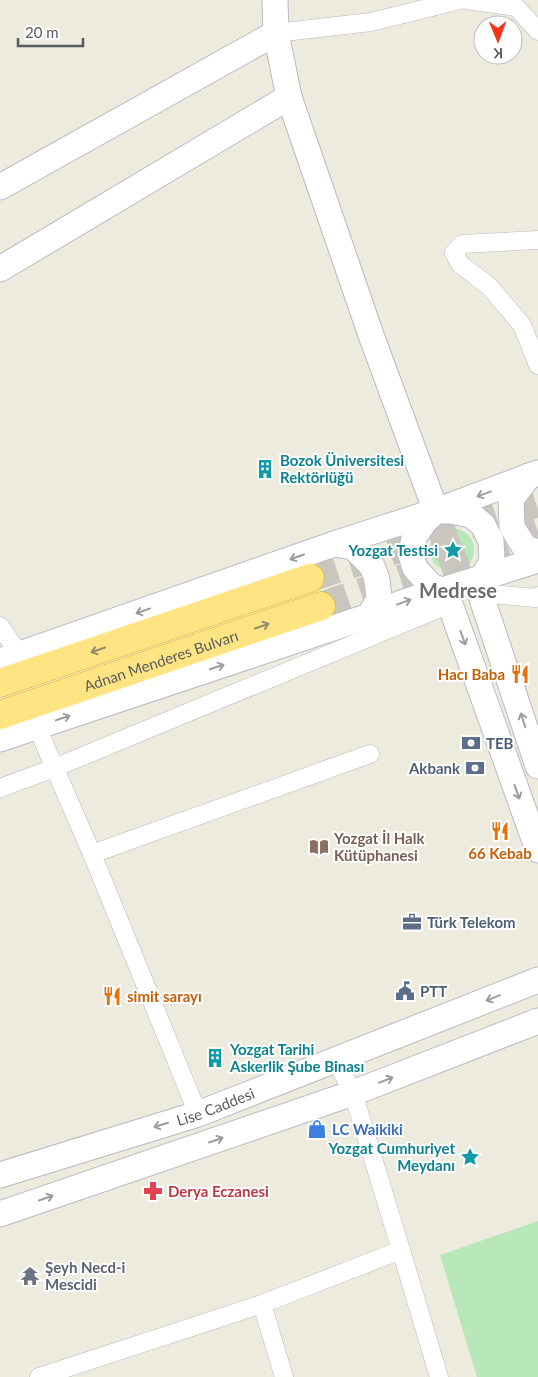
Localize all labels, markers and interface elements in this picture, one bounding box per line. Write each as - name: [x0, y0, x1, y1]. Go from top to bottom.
- scale bar: [18, 15, 82, 47]
- north arrow: [473, 15, 523, 65]
- text: 20 m: [25, 23, 59, 41]
- text: K: [493, 45, 503, 62]
- place label: Bozok Üniversitesi Rektörlüğü: [280, 451, 404, 486]
- building icon: Bozok Üniversitesi Rektörlüğü: [254, 458, 276, 480]
- one-way arrow: [476, 490, 492, 499]
- place icon: Yozgat Testisi: [442, 539, 464, 561]
- place label: Yozgat Testisi: [348, 541, 438, 559]
- one-way arrow: [289, 553, 305, 562]
- district label: Medrese: [419, 578, 497, 602]
- one-way arrow: [395, 597, 411, 606]
- one-way arrow: [136, 607, 151, 616]
- one-way arrow: [253, 621, 269, 630]
- street label: Adnan Menderes Bulvarı: [81, 626, 240, 695]
- one-way arrow: [459, 630, 468, 646]
- one-way arrow: [90, 645, 106, 655]
- one-way arrow: [209, 662, 224, 671]
- restaurant icon: Hacı Baba: [509, 663, 531, 685]
- place label: Hacı Baba: [438, 665, 505, 683]
- one-way arrow: [517, 712, 527, 728]
- one-way arrow: [55, 713, 71, 723]
- bank icon: TEB: [460, 732, 482, 754]
- place label: TEB: [486, 734, 514, 752]
- bank icon: Akbank: [464, 757, 486, 779]
- place label: Akbank: [408, 759, 461, 777]
- one-way arrow: [513, 783, 522, 799]
- restaurant icon: 66 Kebab: [489, 820, 511, 842]
- place label: Yozgat İl Halk Kütüphanesi: [333, 829, 425, 864]
- library icon: Yozgat İl Halk Kütüphanesi: [308, 836, 330, 858]
- place label: 66 Kebab: [468, 844, 532, 862]
- office icon: Türk Telekom: [401, 911, 423, 933]
- place label: Türk Telekom: [427, 913, 516, 931]
- public building icon: PTT: [394, 980, 416, 1002]
- place label: PTT: [420, 982, 447, 1000]
- restaurant icon: simit sarayı: [101, 985, 123, 1007]
- place label: simit sarayı: [127, 987, 202, 1005]
- one-way arrow: [486, 994, 501, 1003]
- place label: Yozgat Tarihi Askerlik Şube Binası: [229, 1040, 364, 1075]
- building icon: Yozgat Tarihi Askerlik Şube Binası: [204, 1047, 226, 1069]
- one-way arrow: [378, 1075, 393, 1085]
- street label: Lise Caddesi: [174, 1084, 257, 1129]
- shop icon: LC Waikiki: [306, 1118, 328, 1140]
- place label: LC Waikiki: [332, 1120, 403, 1138]
- one-way arrow: [154, 1121, 170, 1130]
- one-way arrow: [208, 1135, 224, 1144]
- place label: Yozgat Cumhuriyet Meydanı: [328, 1139, 455, 1174]
- place icon: Yozgat Cumhuriyet Meydanı: [459, 1146, 481, 1168]
- pharmacy icon: Derya Eczanesi: [142, 1180, 164, 1202]
- place label: Derya Eczanesi: [168, 1182, 269, 1200]
- one-way arrow: [38, 1193, 53, 1202]
- place label: Şeyh Necd-i Mescidi: [45, 1258, 126, 1293]
- temple icon: Şeyh Necd-i Mescidi: [19, 1265, 41, 1287]

